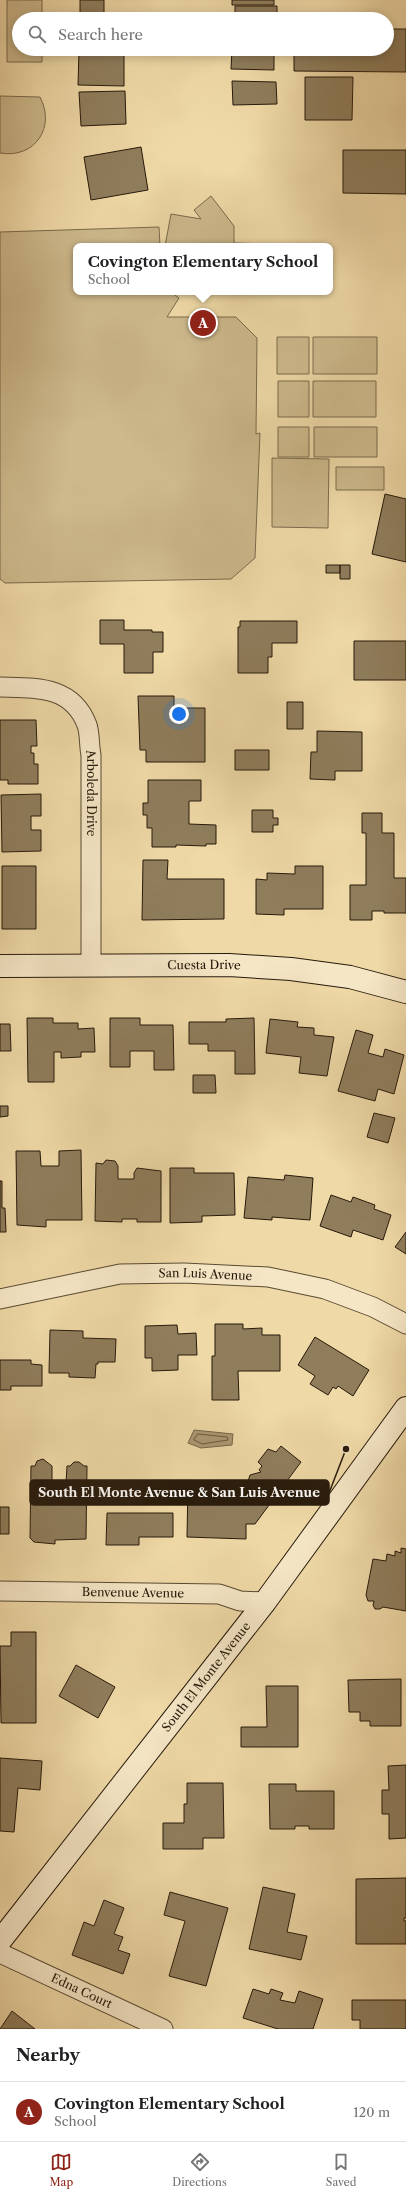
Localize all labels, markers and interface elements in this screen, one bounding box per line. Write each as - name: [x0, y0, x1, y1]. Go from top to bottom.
- search box: [12, 12, 394, 56]
- icon: search: [26, 23, 48, 45]
- text: Search here: [58, 25, 143, 44]
- popup: [73, 243, 333, 295]
- text: Covington Elementary School: [88, 252, 318, 271]
- text: School: [88, 271, 130, 287]
- pin: A: [190, 308, 216, 338]
- your location: [169, 704, 189, 724]
- street label: Arboleda Drive: [83, 747, 100, 837]
- street label: Cuesta Drive: [167, 957, 241, 973]
- street label: San Luis Avenue: [158, 1265, 253, 1283]
- callout: South El Monte Avenue & San Luis Avenue: [30, 1480, 329, 1505]
- text: South El Monte Avenue & San Luis Avenue: [38, 1484, 320, 1500]
- street label: Benvenue Avenue: [82, 1584, 185, 1601]
- street label: South El Monte Avenue: [158, 1619, 254, 1735]
- street label: Edna Court: [49, 1970, 115, 2012]
- text: Nearby: [16, 2045, 80, 2065]
- text: Covington Elementary School: [54, 2094, 285, 2113]
- text: A: [24, 2104, 34, 2120]
- text: 120 m: [353, 2104, 390, 2120]
- text: School: [54, 2113, 97, 2129]
- tab: Map: [50, 2151, 73, 2189]
- tab: Directions: [172, 2151, 227, 2189]
- tab: Saved: [326, 2151, 356, 2189]

